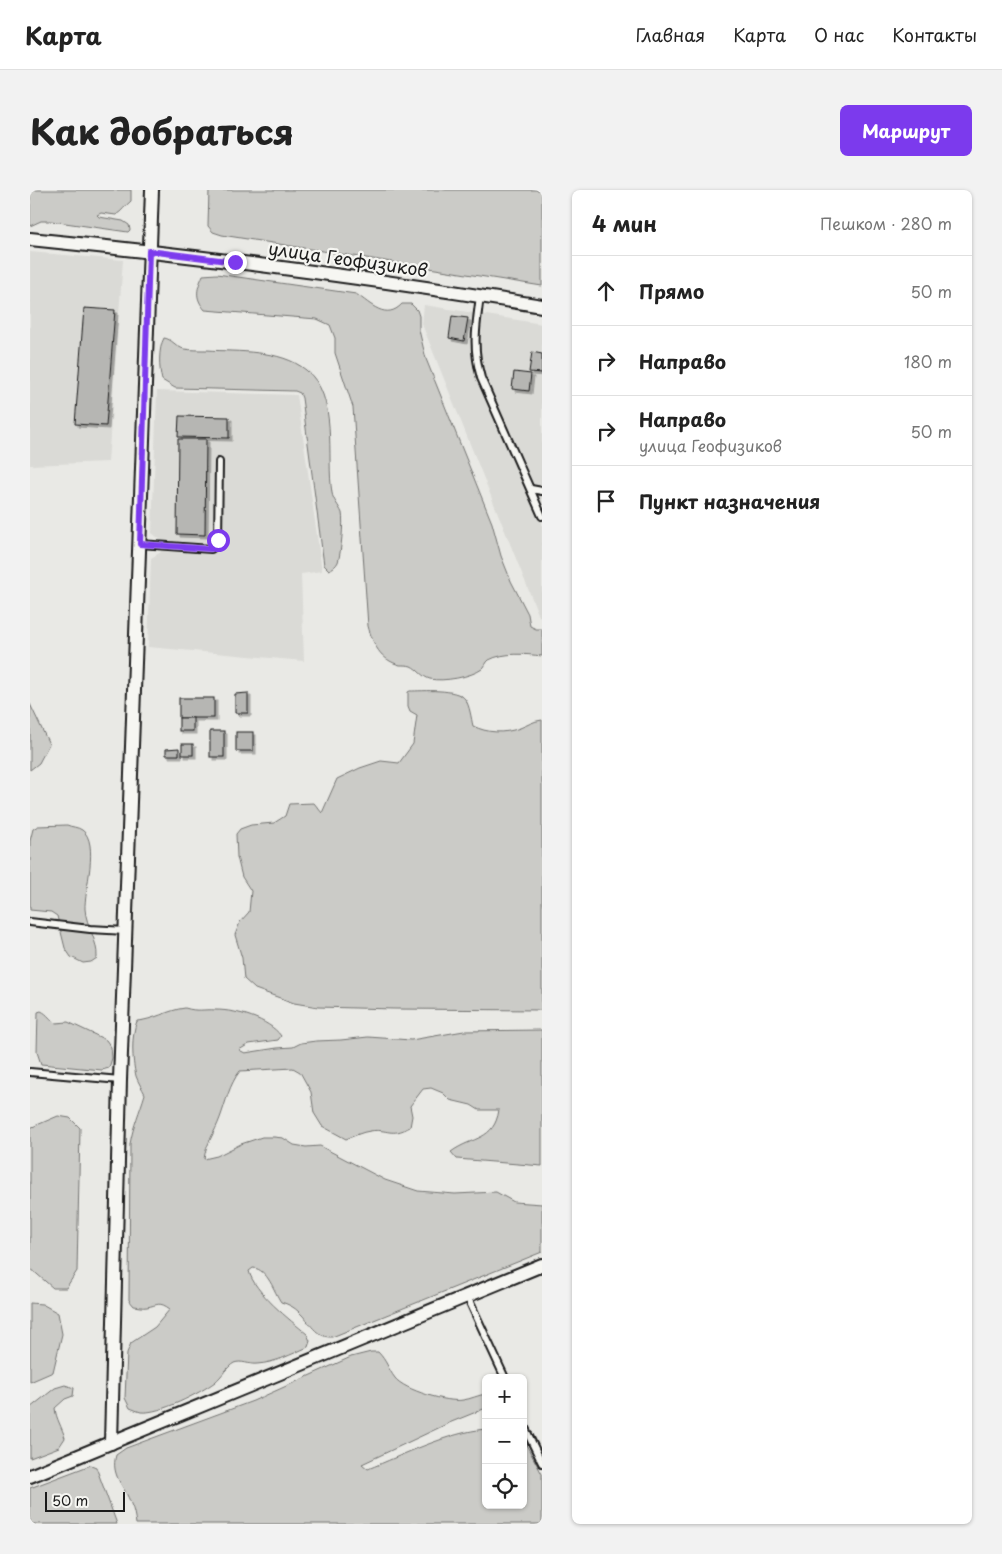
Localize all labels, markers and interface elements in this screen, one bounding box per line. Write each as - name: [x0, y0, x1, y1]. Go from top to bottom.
- text: Карта: [25, 17, 102, 53]
- text: Главная: [636, 21, 705, 48]
- text: Карта: [733, 21, 786, 48]
- text: О нас: [814, 21, 864, 48]
- text: Контакты: [892, 21, 977, 48]
- text: Как добраться: [30, 104, 294, 157]
- button: Маршрут: [840, 105, 972, 156]
- text: 4 мин: [592, 207, 657, 239]
- text: Пешком · 280 m: [820, 211, 952, 235]
- street label: улица Геофизиков: [267, 234, 430, 283]
- route end: [224, 251, 247, 274]
- icon: ahead: [592, 277, 620, 305]
- text: Прямо: [639, 277, 704, 305]
- text: 50 m: [911, 279, 952, 303]
- icon: right: [592, 347, 620, 375]
- text: Направо: [639, 347, 726, 375]
- text: 180 m: [904, 349, 952, 373]
- text: Направо: [639, 405, 726, 433]
- icon: right: [592, 417, 620, 445]
- text: 50 m: [911, 419, 952, 443]
- text: улица Геофизиков: [639, 433, 782, 457]
- icon: arrive: [592, 487, 620, 515]
- text: Пункт назначения: [639, 487, 820, 515]
- route start: [207, 529, 230, 552]
- map controls: [482, 1374, 527, 1509]
- button: +: [482, 1374, 527, 1419]
- button: −: [482, 1419, 527, 1464]
- button: locate: [482, 1464, 527, 1509]
- scale bar: [45, 1489, 125, 1512]
- text: 50 m: [52, 1490, 88, 1511]

